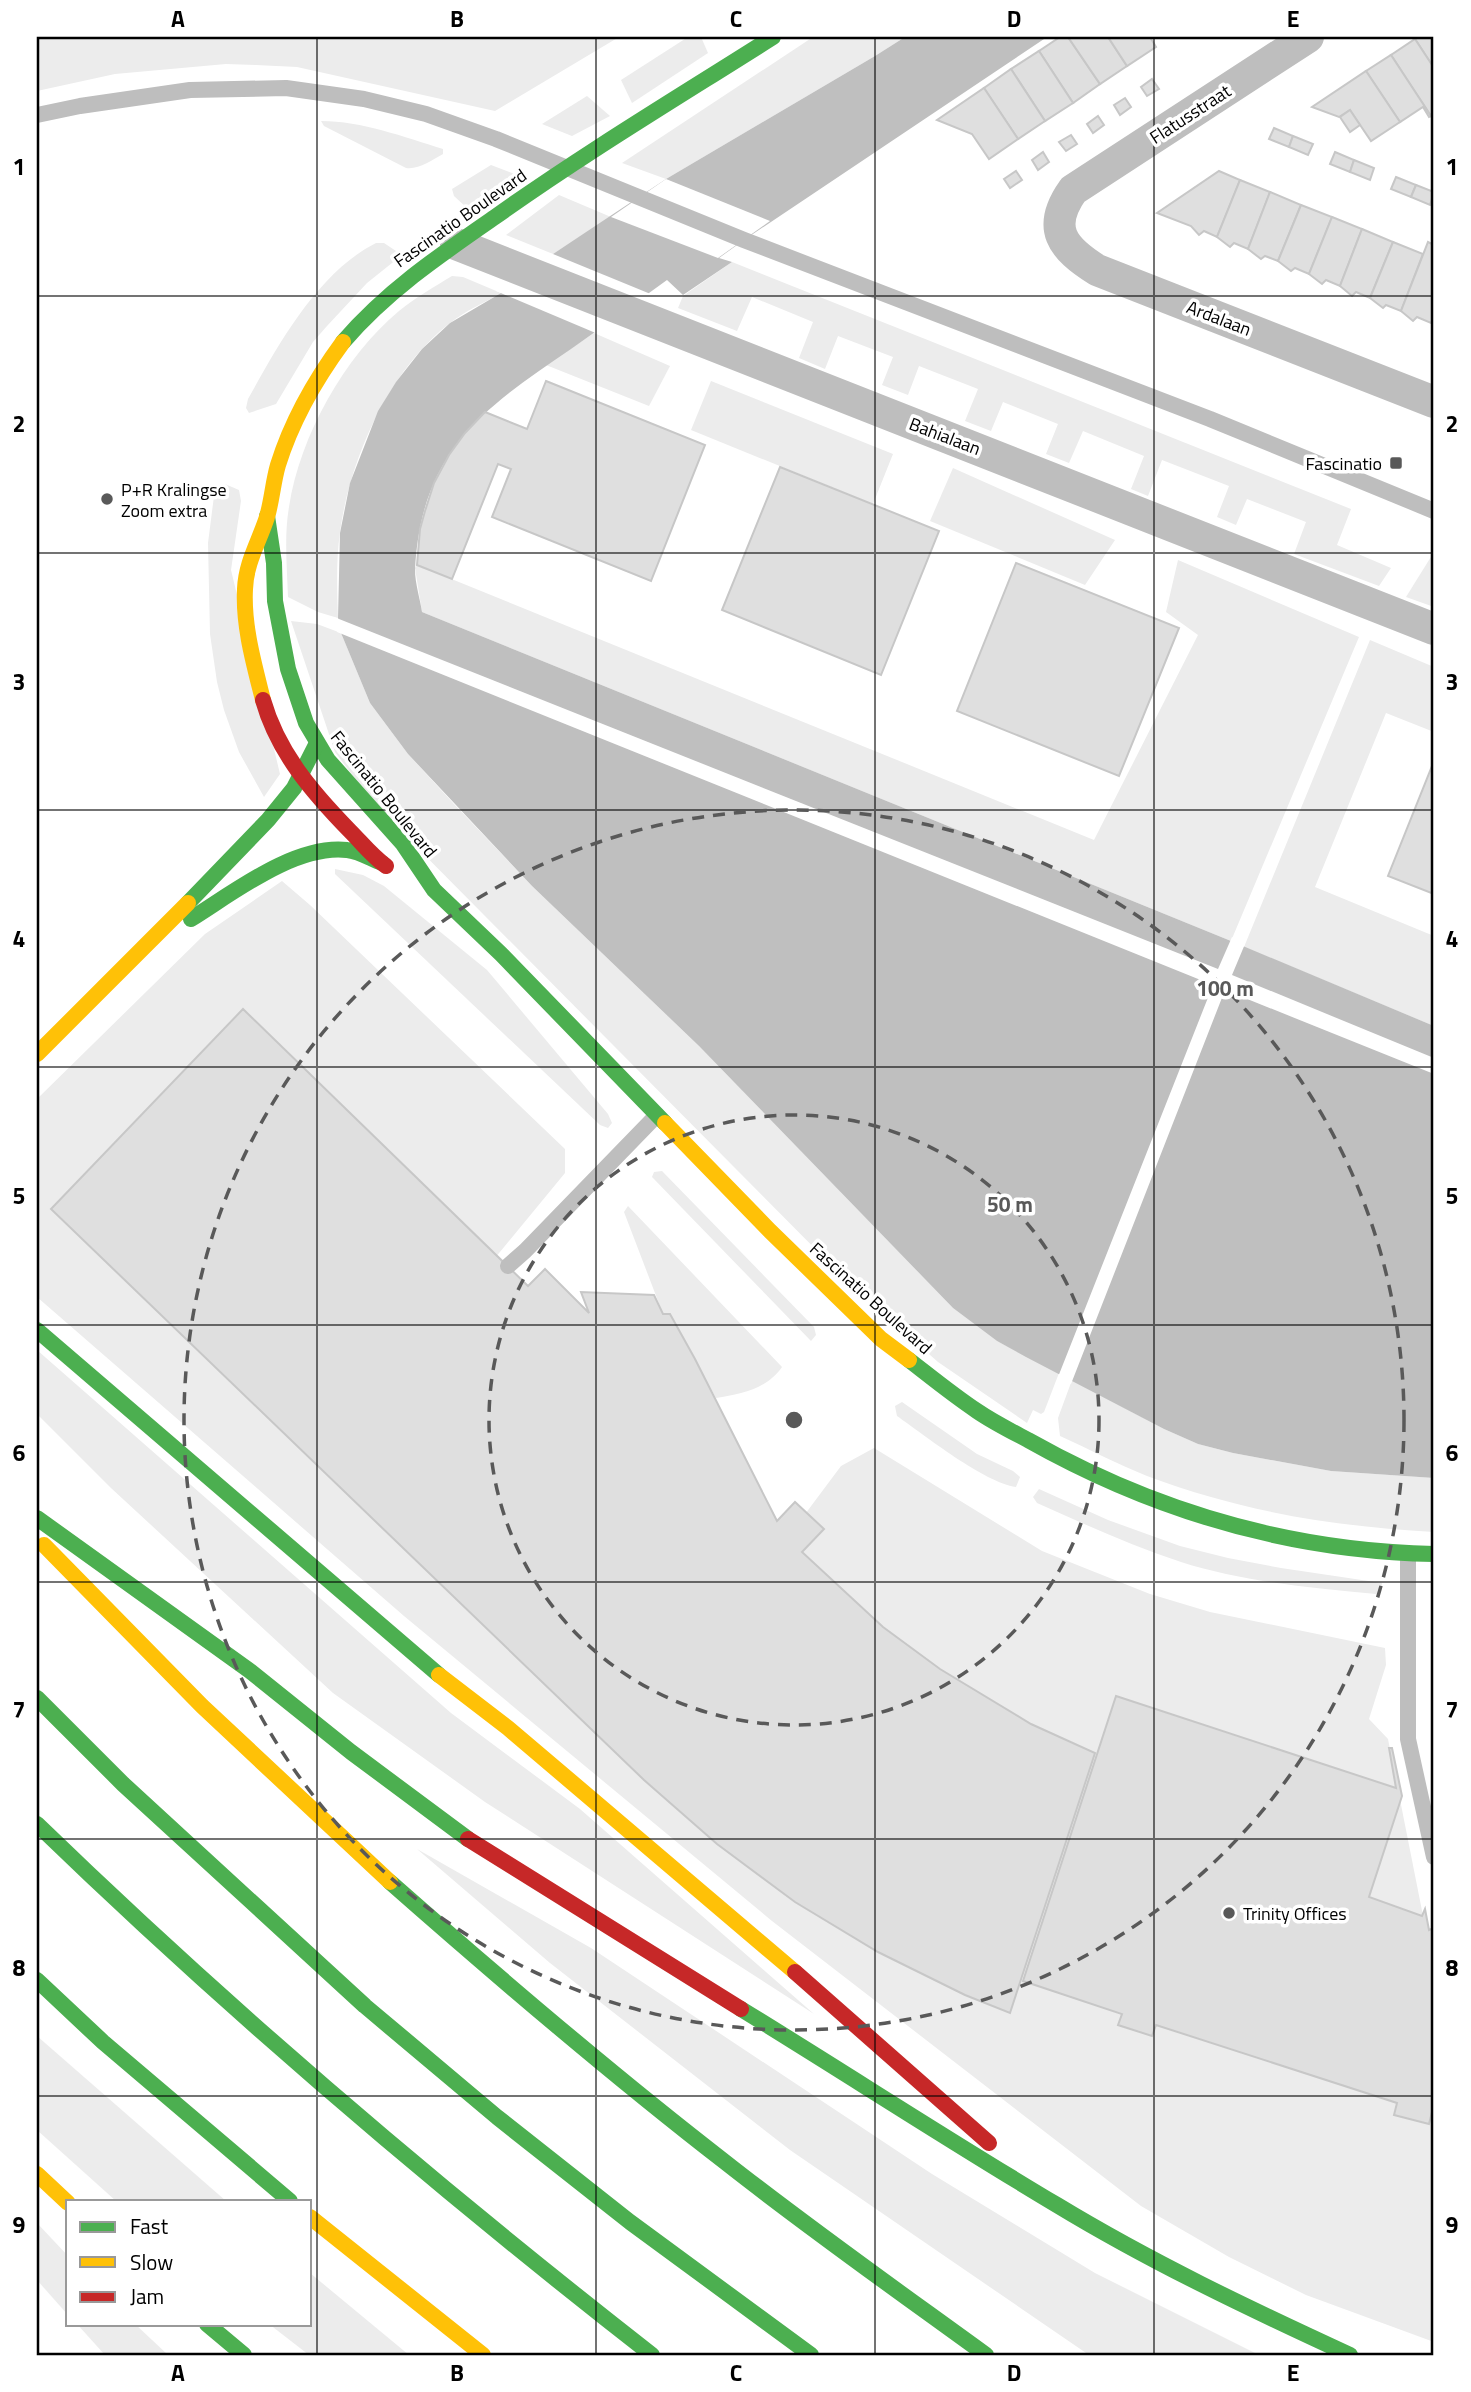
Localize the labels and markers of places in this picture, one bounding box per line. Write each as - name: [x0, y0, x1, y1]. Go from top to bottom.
- place label: Fascinatio: [1306, 450, 1382, 477]
- marker: Fascinatio: [1388, 455, 1404, 471]
- place label: P+R Kralingse Zoom extra: [121, 476, 227, 524]
- marker: P+R Kralingse Zoom extra: [99, 491, 115, 507]
- centre of rings: [782, 1408, 806, 1432]
- place label: Trinity Offices: [1243, 1900, 1347, 1927]
- marker: Trinity Offices: [1221, 1905, 1237, 1921]

